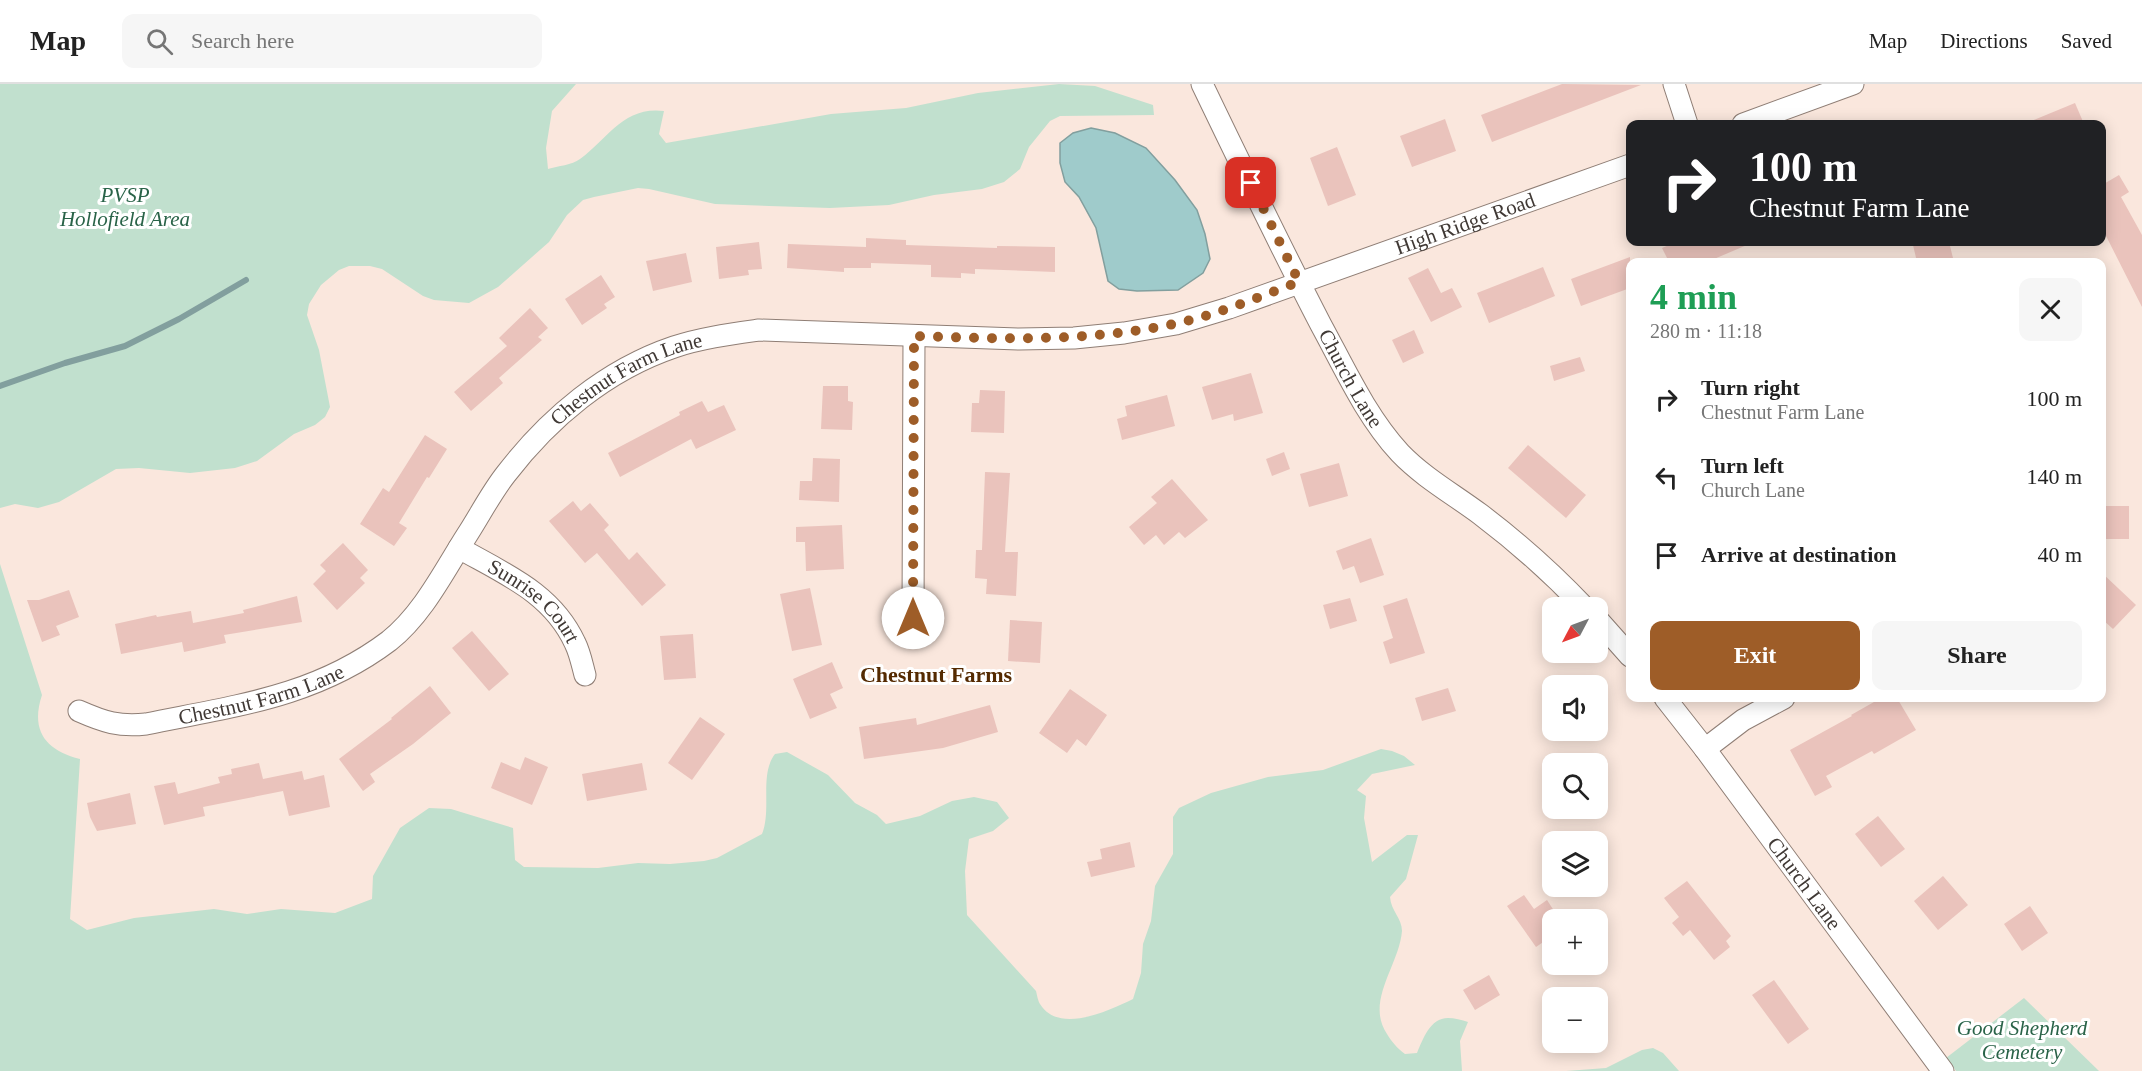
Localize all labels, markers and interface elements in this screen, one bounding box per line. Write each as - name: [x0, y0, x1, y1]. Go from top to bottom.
- search box: [122, 14, 542, 68]
- text: Map: [30, 25, 86, 56]
- icon: search: [143, 25, 176, 58]
- text: Search here: [191, 28, 294, 53]
- text: Map: [1869, 29, 1907, 53]
- text: Directions: [1940, 29, 2028, 53]
- text: Saved: [2061, 29, 2112, 53]
- icon: right: [1650, 144, 1728, 222]
- text: 100 m: [1749, 144, 1858, 190]
- pin: [1225, 157, 1276, 208]
- icon: arrive: [1234, 166, 1267, 199]
- park label: PVSP Hollofield Area: [59, 183, 190, 231]
- street label: High Ridge Road: [1392, 188, 1539, 260]
- text: Chestnut Farm Lane: [1749, 193, 1969, 223]
- text: 4 min: [1650, 277, 1737, 317]
- button: close: [2019, 278, 2082, 341]
- text: 280 m · 11:18: [1650, 320, 1762, 342]
- street label: Church Lane: [1314, 325, 1388, 432]
- street label: Chestnut Farm Lane: [545, 328, 705, 430]
- text: Turn right: [1701, 375, 1800, 400]
- icon: right: [1650, 383, 1683, 416]
- text: 100 m: [2026, 386, 2082, 411]
- text: Chestnut Farm Lane: [1701, 401, 1864, 423]
- text: Turn left: [1701, 453, 1784, 478]
- icon: left: [1650, 461, 1683, 494]
- text: 140 m: [2026, 464, 2082, 489]
- text: Church Lane: [1701, 479, 1805, 501]
- icon: arrive: [1650, 539, 1683, 572]
- text: Arrive at destination: [1701, 542, 1897, 567]
- text: 40 m: [2037, 542, 2082, 567]
- street label: Sunrise Court: [484, 554, 585, 647]
- position arrow: [881, 586, 945, 650]
- north arrow: [1542, 597, 1608, 663]
- map controls: [1542, 597, 1608, 1053]
- button: Exit: [1650, 621, 1860, 690]
- button: Share: [1872, 621, 2082, 690]
- street label: Chestnut Farm Lane: [176, 659, 348, 729]
- district label: Chestnut Farms: [860, 662, 1013, 687]
- button: sound: [1542, 675, 1608, 741]
- button: search: [1542, 753, 1608, 819]
- button: layers: [1542, 831, 1608, 897]
- street label: Church Lane: [1762, 832, 1846, 934]
- button: +: [1542, 909, 1608, 975]
- button: −: [1542, 987, 1608, 1053]
- park label: Good Shepherd Cemetery: [1957, 1016, 2088, 1064]

